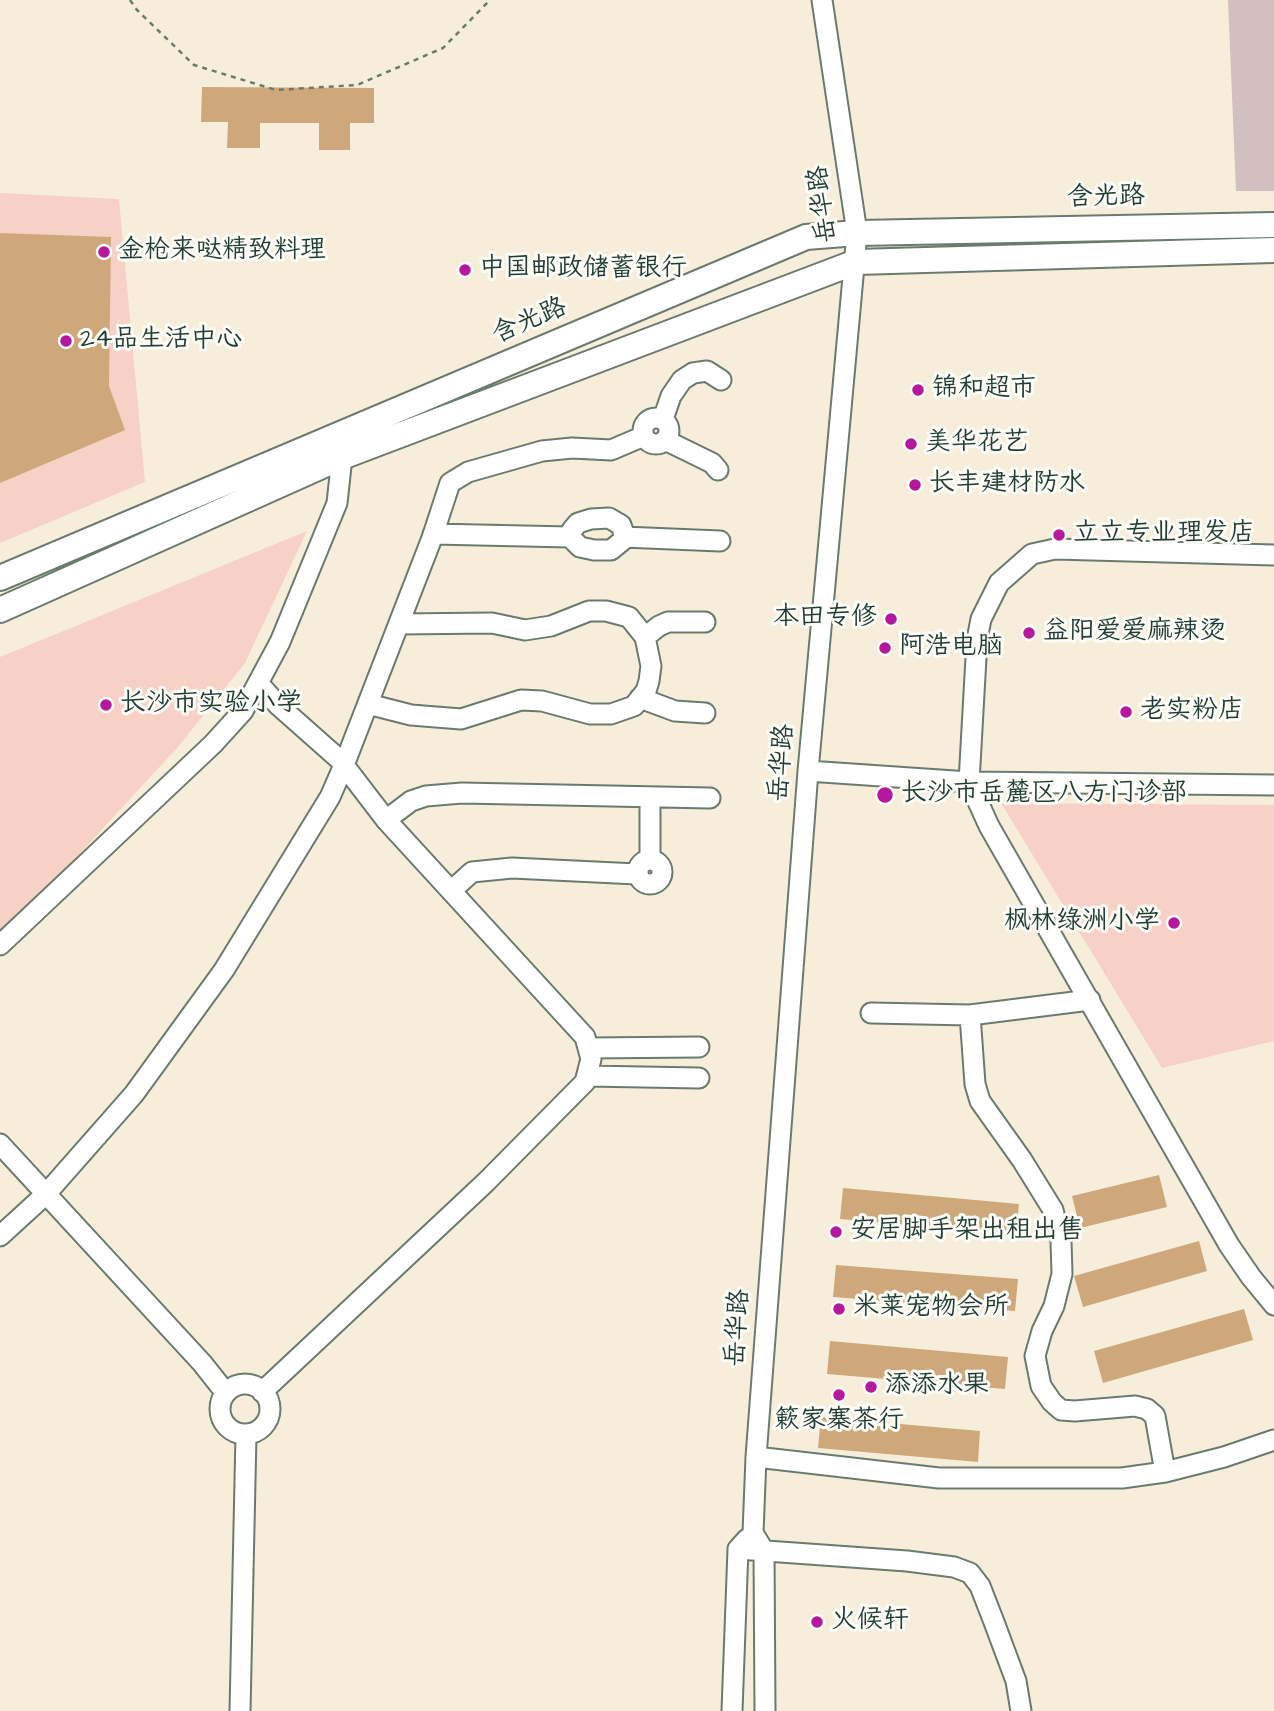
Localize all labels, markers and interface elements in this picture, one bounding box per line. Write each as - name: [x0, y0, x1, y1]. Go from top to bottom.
- street label: 岳华路: [804, 163, 844, 245]
- street label: 含光路: [1067, 182, 1145, 214]
- place label: 金枪来哒精致料理: [118, 236, 326, 268]
- marker: 金枪来哒精致料理: [96, 244, 112, 260]
- place label: 中国邮政储蓄银行: [479, 254, 687, 286]
- marker: 中国邮政储蓄银行: [457, 262, 473, 278]
- street label: 含光路: [488, 292, 572, 352]
- place label: 24品生活中心: [80, 325, 243, 357]
- marker: 24品生活中心: [58, 333, 74, 349]
- place label: 锦和超市: [932, 374, 1036, 406]
- marker: 锦和超市: [910, 382, 926, 398]
- place label: 美华花艺: [925, 428, 1029, 460]
- marker: 美华花艺: [903, 436, 919, 452]
- place label: 长丰建材防水: [929, 469, 1085, 501]
- marker: 长丰建材防水: [907, 477, 923, 493]
- place label: 立立专业理发店: [1073, 519, 1255, 551]
- marker: 立立专业理发店: [1051, 527, 1067, 543]
- place label: 本田专修: [773, 603, 877, 635]
- marker: 本田专修: [883, 611, 899, 627]
- place label: 益阳爱爱麻辣烫: [1043, 617, 1225, 649]
- marker: 益阳爱爱麻辣烫: [1021, 625, 1037, 641]
- place label: 阿浩电脑: [899, 632, 1003, 664]
- marker: 阿浩电脑: [877, 640, 893, 656]
- place label: 长沙市实验小学: [120, 689, 302, 721]
- place label: 老实粉店: [1140, 696, 1244, 728]
- marker: 长沙市实验小学: [98, 697, 114, 713]
- marker: 老实粉店: [1118, 704, 1134, 720]
- street label: 岳华路: [764, 723, 802, 803]
- place label: 长沙市岳麓区八方门诊部: [901, 779, 1187, 811]
- marker: 长沙市岳麓区八方门诊部: [875, 785, 895, 805]
- place label: 枫林绿洲小学: [1004, 907, 1160, 939]
- marker: 枫林绿洲小学: [1166, 915, 1182, 931]
- place label: 安居脚手架出租出售: [850, 1216, 1084, 1248]
- marker: 安居脚手架出租出售: [828, 1224, 844, 1240]
- street label: 岳华路: [721, 1288, 757, 1368]
- place label: 米莱宠物会所: [853, 1293, 1009, 1325]
- marker: 米莱宠物会所: [831, 1301, 847, 1317]
- place label: 添添水果: [885, 1371, 989, 1403]
- marker: 添添水果: [863, 1379, 879, 1395]
- marker: 簌家寨茶行: [831, 1387, 847, 1403]
- place label: 簌家寨茶行: [774, 1406, 904, 1438]
- place label: 火候轩: [831, 1606, 909, 1638]
- marker: 火候轩: [809, 1614, 825, 1630]

